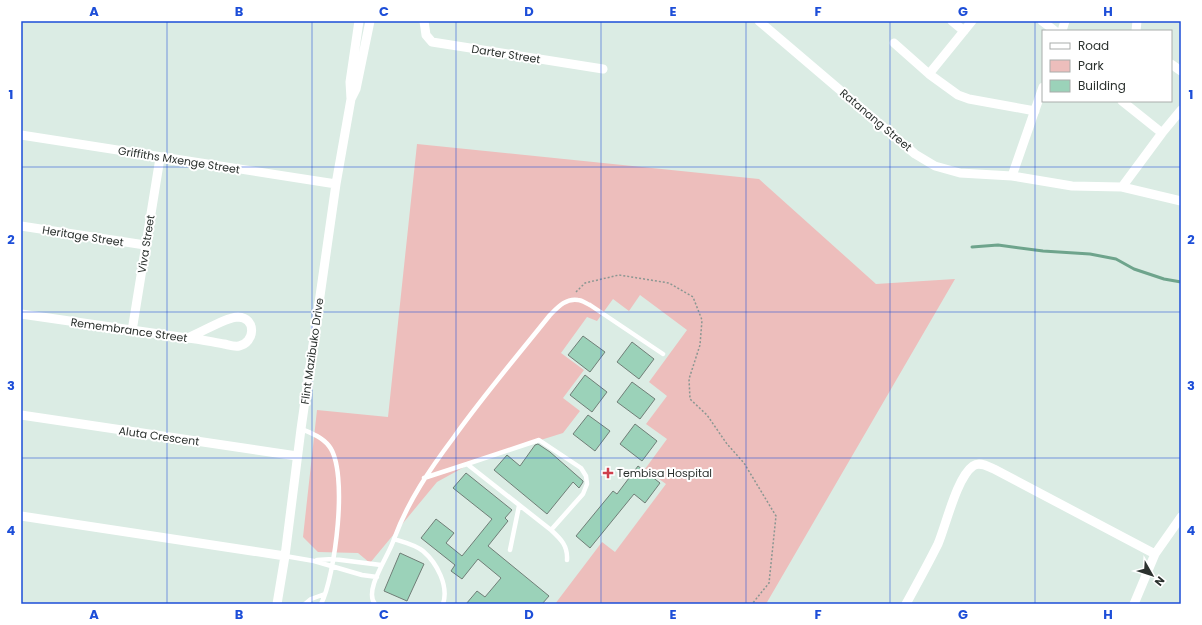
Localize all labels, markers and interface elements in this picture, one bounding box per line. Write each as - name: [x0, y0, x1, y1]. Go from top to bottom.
- text: A: [89, 2, 99, 21]
- text: B: [235, 2, 244, 21]
- text: C: [379, 2, 389, 21]
- text: D: [524, 2, 534, 21]
- text: E: [669, 2, 677, 21]
- text: F: [814, 2, 822, 21]
- text: G: [958, 2, 968, 21]
- text: H: [1103, 2, 1113, 21]
- legend: [1042, 30, 1172, 102]
- text: Road: [1078, 37, 1109, 54]
- street label: Darter Street: [470, 41, 542, 67]
- text: Park: [1078, 57, 1105, 74]
- text: Building: [1078, 77, 1126, 94]
- text: 1: [9, 85, 13, 104]
- street label: Ratanang Street: [837, 85, 915, 155]
- text: 1: [1189, 85, 1193, 104]
- street label: Griffiths Mxenge Street: [117, 142, 241, 178]
- street label: Viva Street: [133, 214, 159, 274]
- street label: Heritage Street: [41, 222, 125, 250]
- text: 2: [7, 230, 15, 249]
- text: 2: [1187, 230, 1195, 249]
- street label: Flint Mazibuko Drive: [297, 297, 327, 405]
- street label: Remembrance Street: [70, 314, 188, 346]
- text: 3: [7, 376, 15, 395]
- text: 3: [1187, 376, 1195, 395]
- street label: Aluta Crescent: [118, 422, 200, 450]
- place label: Tembisa Hospital: [617, 465, 712, 481]
- marker: Tembisa Hospital: [602, 467, 614, 479]
- text: 4: [7, 521, 16, 540]
- text: 4: [1187, 521, 1196, 540]
- north arrow: [1132, 555, 1172, 595]
- text: N: [1151, 573, 1169, 590]
- text: A: [89, 605, 99, 624]
- text: B: [235, 605, 244, 624]
- text: C: [379, 605, 389, 624]
- text: D: [524, 605, 534, 624]
- text: E: [669, 605, 677, 624]
- text: F: [814, 605, 822, 624]
- text: G: [958, 605, 968, 624]
- text: H: [1103, 605, 1113, 624]

